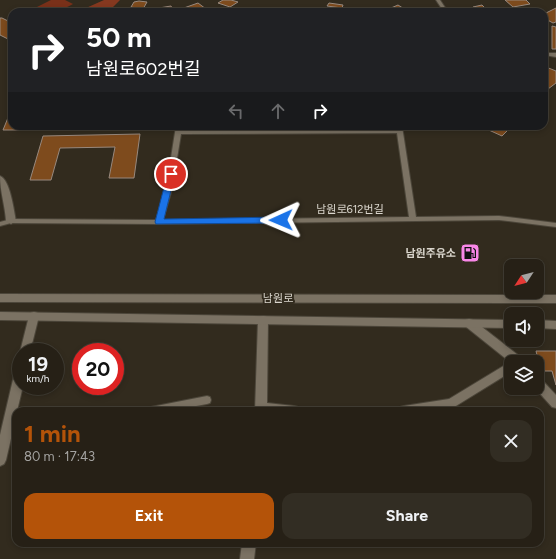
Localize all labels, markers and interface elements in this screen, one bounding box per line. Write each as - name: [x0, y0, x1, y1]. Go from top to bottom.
- text: 50 m: [86, 20, 152, 54]
- icon: right: [20, 24, 72, 76]
- text: 남원로602번길: [86, 58, 201, 80]
- icon: left: [225, 100, 247, 122]
- icon: ahead: [267, 100, 289, 122]
- icon: right: [309, 100, 331, 122]
- pin: [154, 157, 188, 191]
- icon: arrive: [160, 163, 182, 185]
- position arrow: [260, 199, 302, 241]
- street label: 남원로612번길: [316, 203, 384, 216]
- fuel station icon: 남원주유소: [459, 242, 481, 264]
- place label: 남원주유소: [405, 247, 456, 260]
- north arrow: [504, 259, 544, 299]
- map controls: [504, 259, 544, 395]
- street label: 남원로: [263, 292, 293, 305]
- button: sound: [504, 307, 544, 347]
- speed limit sign: 20: [72, 343, 124, 395]
- text: 19: [28, 352, 48, 376]
- button: layers: [504, 355, 544, 395]
- text: km/h: [27, 372, 49, 385]
- text: 1 min: [24, 419, 81, 448]
- button: close: [490, 420, 532, 462]
- text: 80 m · 17:43: [24, 449, 95, 464]
- button: Exit: [24, 493, 274, 539]
- button: Share: [282, 493, 532, 539]

